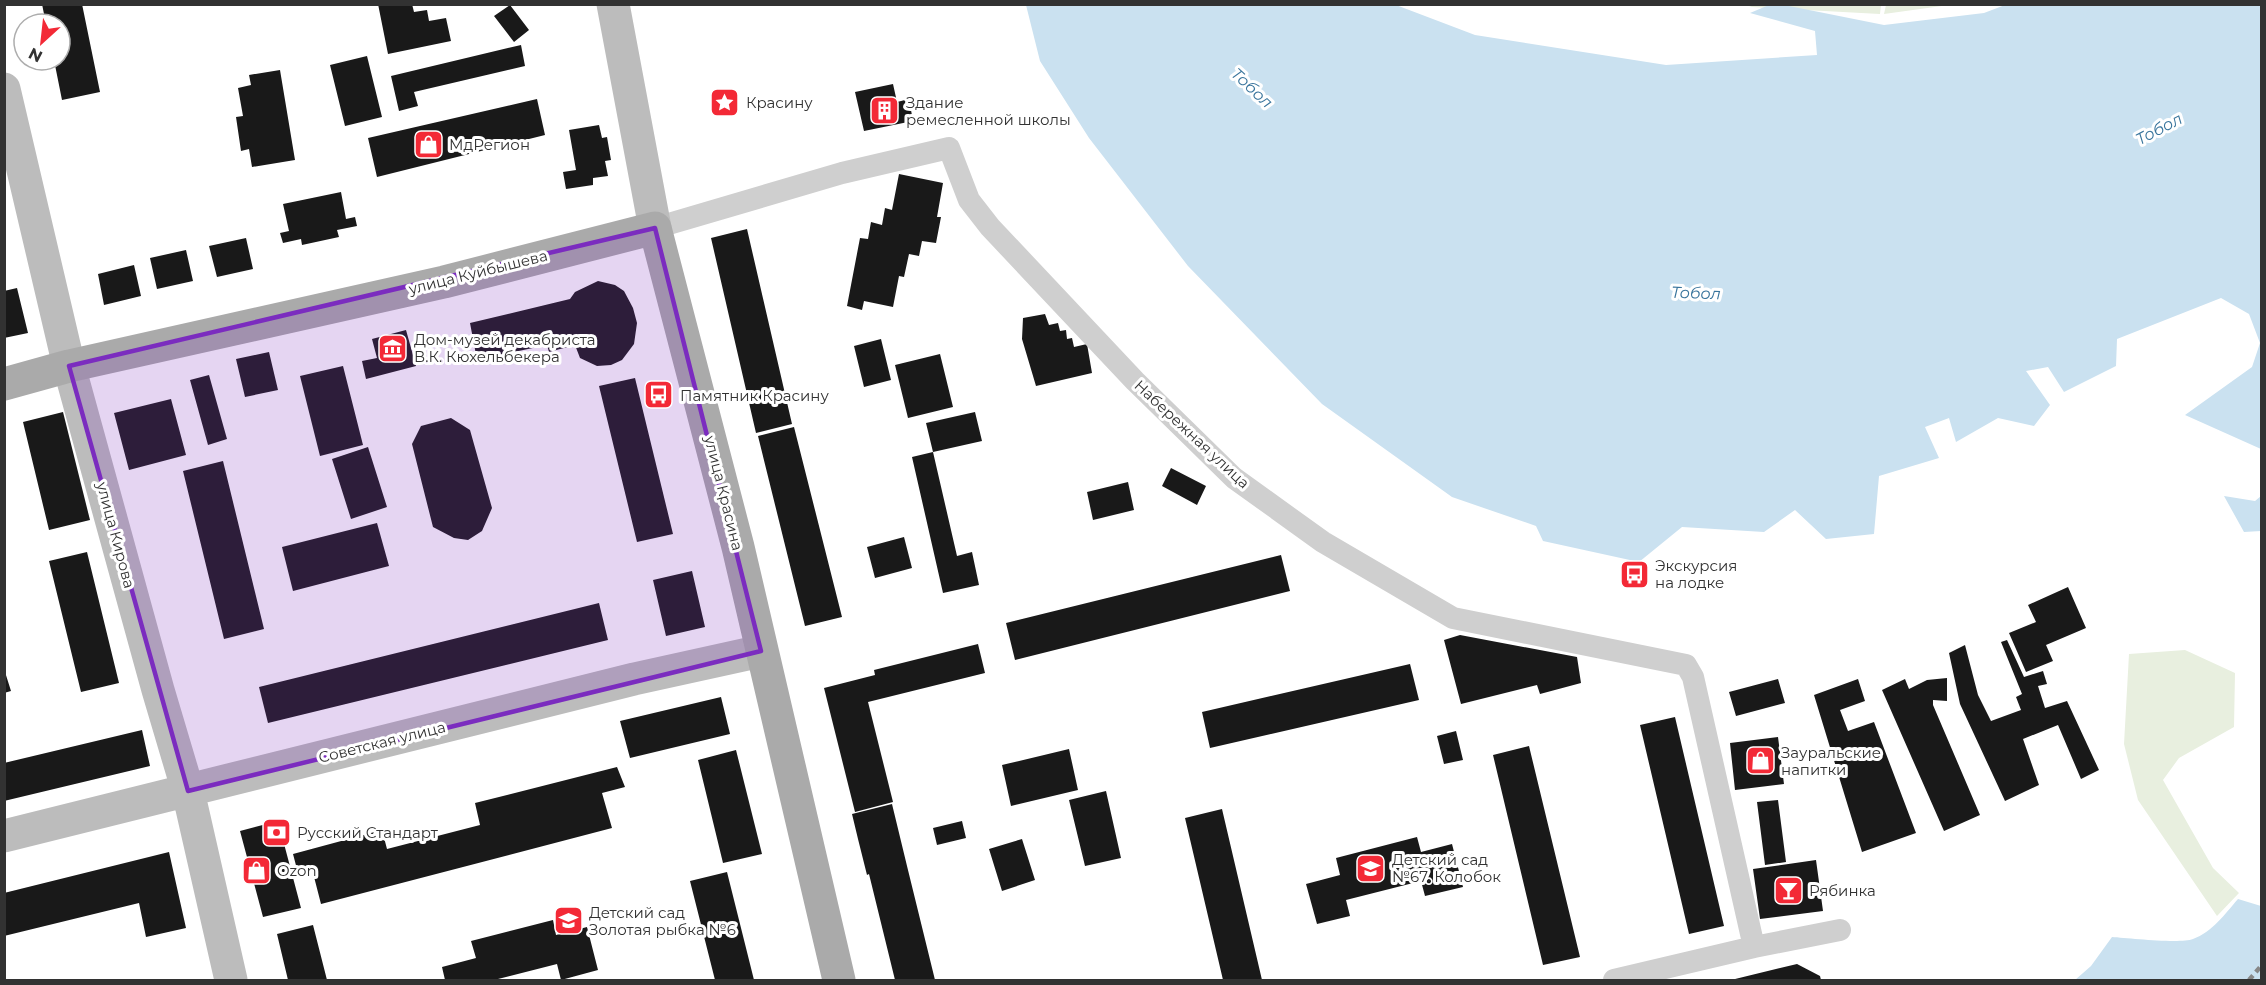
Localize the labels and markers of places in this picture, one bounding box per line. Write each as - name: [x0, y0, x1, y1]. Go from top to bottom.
- place icon: Красину: [709, 86, 741, 118]
- place label: Красину: [746, 93, 813, 112]
- place label: Здание ремесленной школы: [906, 93, 1071, 129]
- building icon: Здание ремесленной школы: [869, 95, 901, 127]
- shop icon: МдРегион: [412, 128, 444, 160]
- place label: МдРегион: [449, 135, 530, 154]
- place label: Дом-музей декабриста В.К. Кюхельбекера: [414, 330, 596, 366]
- museum icon: Дом-музей декабриста В.К. Кюхельбекера: [377, 332, 409, 364]
- bus stop icon: Памятник Красину: [643, 379, 675, 411]
- place label: Памятник Красину: [680, 386, 829, 405]
- place label: Экскурсия на лодке: [1655, 556, 1737, 592]
- bus stop icon: Экскурсия на лодке: [1618, 558, 1650, 590]
- place label: Зауральские напитки: [1781, 743, 1881, 779]
- shop icon: Зауральские напитки: [1744, 745, 1776, 777]
- bank icon: Русский Стандарт: [260, 816, 292, 848]
- place label: Русский Стандарт: [297, 823, 439, 842]
- place label: Детский сад №67. Колобок: [1392, 850, 1501, 886]
- school or university icon: Детский сад №67. Колобок: [1355, 852, 1387, 884]
- shop icon: Ozon: [240, 854, 272, 886]
- place label: Ozon: [277, 861, 317, 880]
- bar icon: Рябинка: [1772, 874, 1804, 906]
- place label: Рябинка: [1809, 881, 1876, 900]
- place label: Детский сад Золотая рыбка №6: [589, 903, 736, 939]
- school or university icon: Детский сад Золотая рыбка №6: [552, 905, 584, 937]

